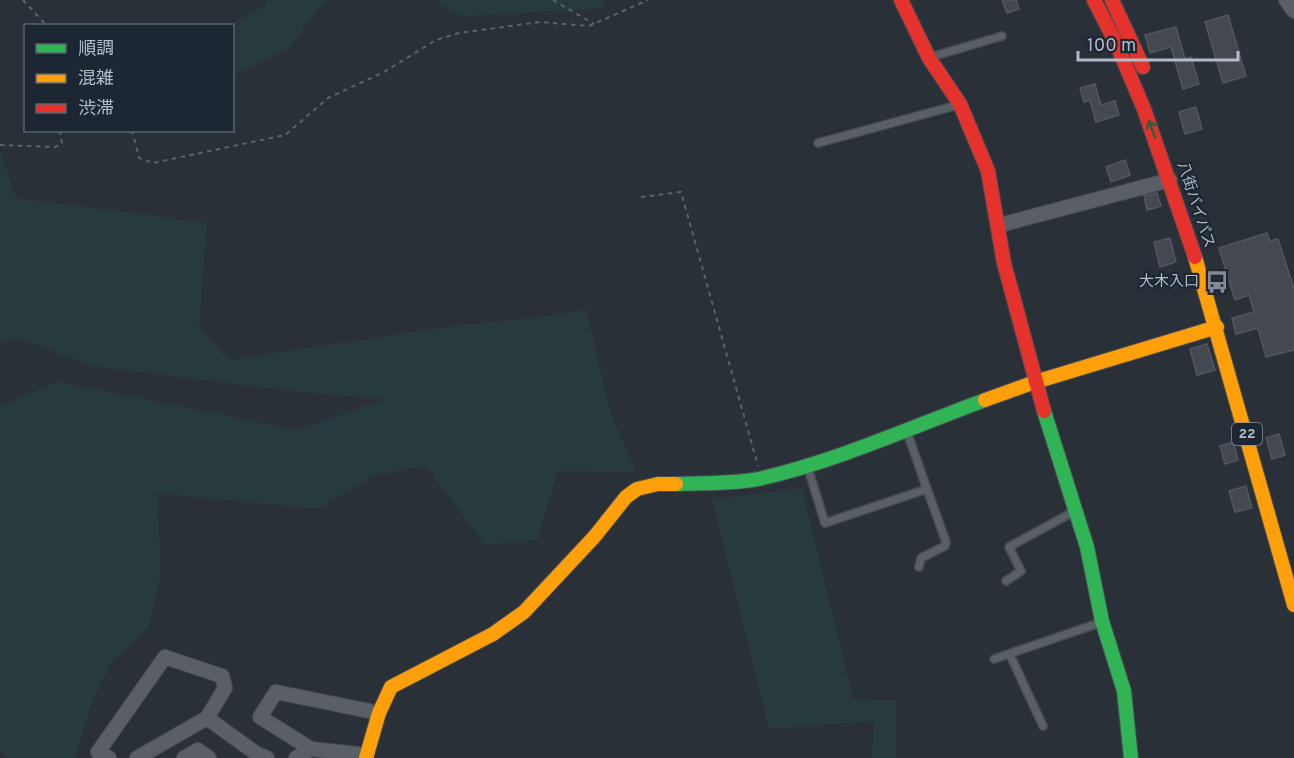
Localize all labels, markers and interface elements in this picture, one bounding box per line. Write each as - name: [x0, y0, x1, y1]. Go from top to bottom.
- legend: [24, 24, 234, 132]
- scale bar: [1078, 24, 1238, 62]
- text: 100 m: [1087, 35, 1136, 58]
- text: 順調: [78, 38, 114, 61]
- text: 混雑: [78, 68, 114, 91]
- text: 渋滞: [78, 98, 114, 121]
- one-way arrow: [1146, 120, 1157, 139]
- street label: 八街バイパス: [1172, 159, 1218, 251]
- bus stop icon: 大木入口: [1204, 269, 1230, 295]
- place label: 大木入口: [1139, 273, 1199, 292]
- road number: 22: [1232, 423, 1262, 445]

